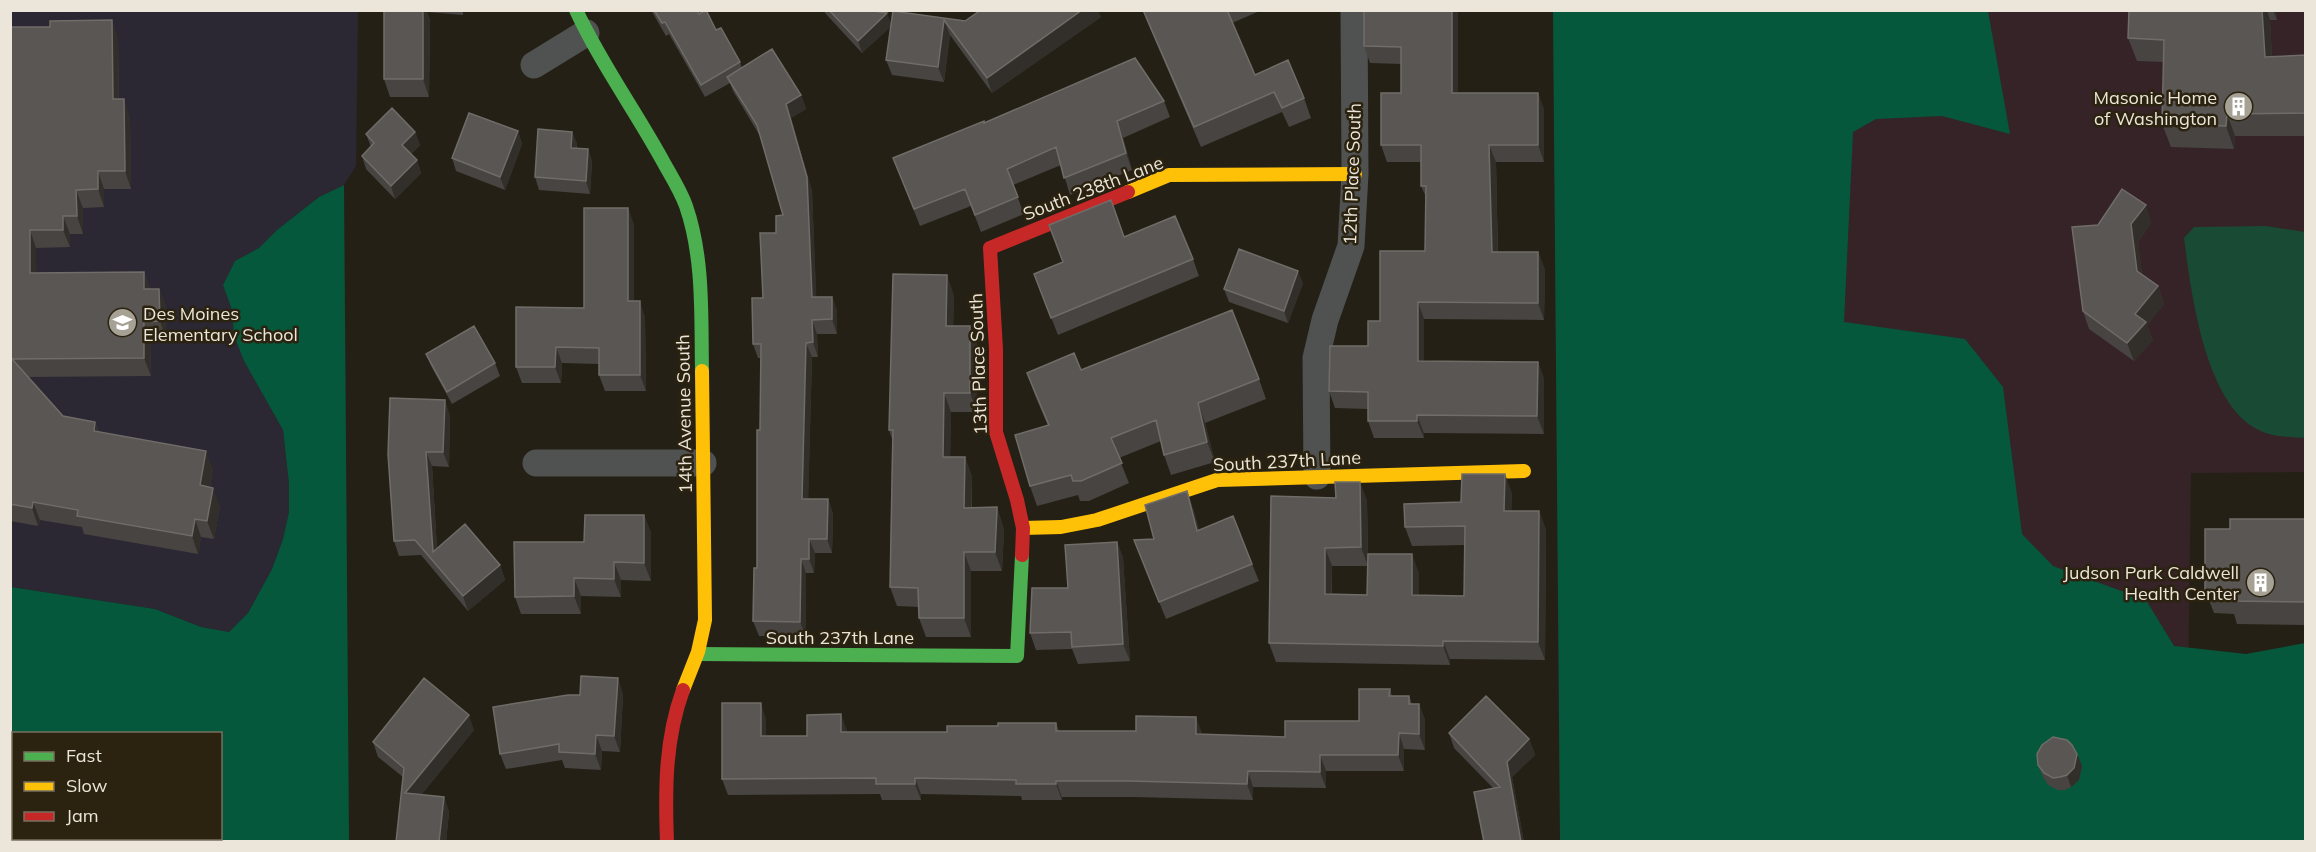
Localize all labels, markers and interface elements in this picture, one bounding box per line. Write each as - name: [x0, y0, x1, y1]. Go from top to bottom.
- place label: Masonic Home of Washington: [2093, 86, 2217, 130]
- building icon: Masonic Home of Washington: [2222, 91, 2254, 123]
- street label: 12th Place South: [1338, 103, 1366, 245]
- street label: South 238th Lane: [1020, 151, 1166, 225]
- street label: 13th Place South: [964, 293, 992, 435]
- place label: Des Moines Elementary School: [143, 302, 298, 346]
- school or university icon: Des Moines Elementary School: [106, 307, 138, 339]
- street label: 14th Avenue South: [671, 334, 697, 494]
- street label: South 237th Lane: [1212, 446, 1362, 476]
- place label: Judson Park Caldwell Health Center: [2063, 561, 2239, 605]
- building icon: Judson Park Caldwell Health Center: [2244, 566, 2276, 598]
- street label: South 237th Lane: [766, 626, 914, 649]
- legend: [12, 732, 222, 840]
- text: Fast: [66, 744, 102, 767]
- text: Slow: [66, 774, 108, 797]
- text: Jam: [66, 804, 99, 827]

